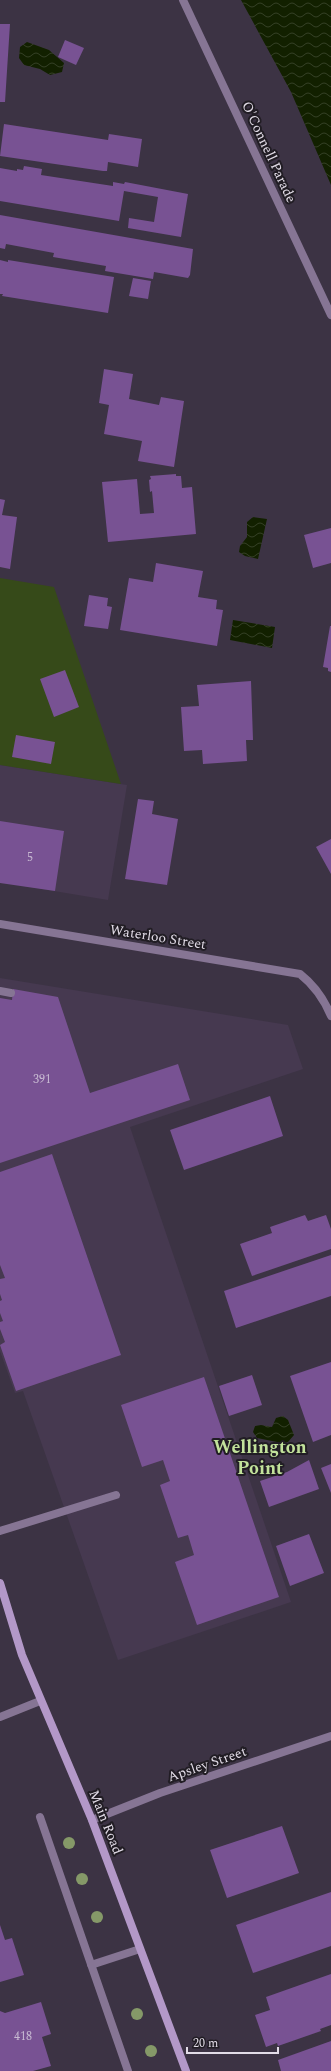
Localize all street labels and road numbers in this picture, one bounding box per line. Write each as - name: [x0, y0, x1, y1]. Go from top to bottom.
- street label: O'Connell Parade: [236, 98, 302, 206]
- street label: Waterloo Street: [108, 919, 208, 955]
- street label: Apsley Street: [165, 1741, 249, 1787]
- street label: Main Road: [84, 1787, 129, 1858]

